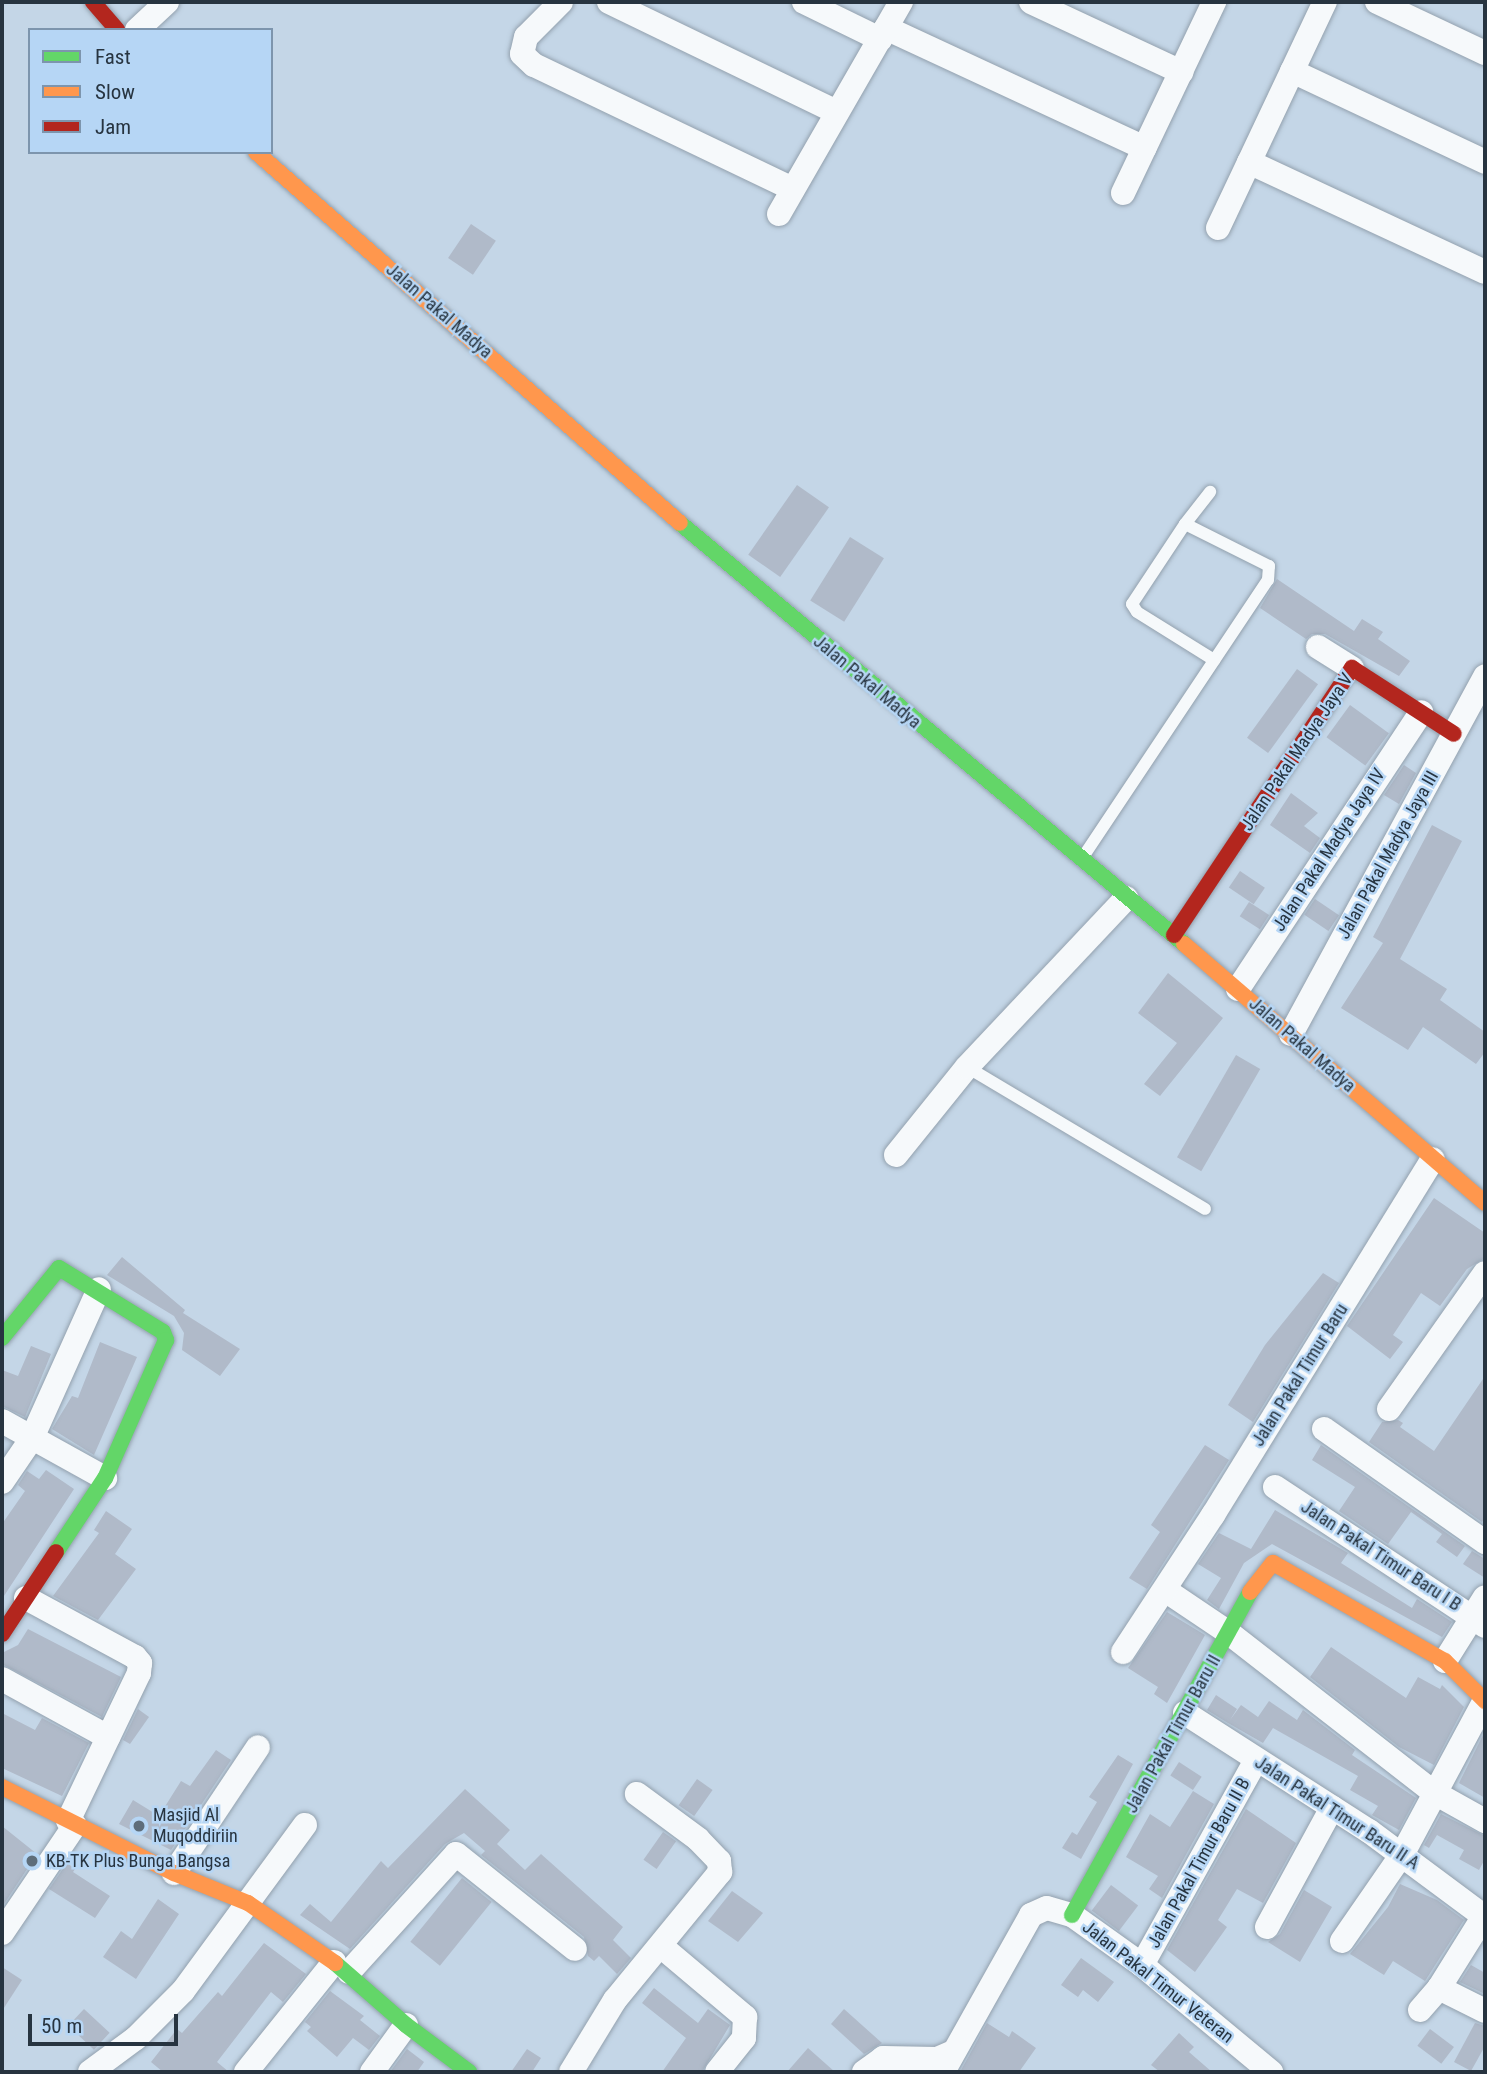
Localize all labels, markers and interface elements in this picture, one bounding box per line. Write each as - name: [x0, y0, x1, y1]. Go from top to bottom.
- legend: [28, 28, 273, 154]
- text: Fast: [95, 45, 131, 69]
- text: Slow: [95, 80, 135, 104]
- text: Jam: [95, 115, 131, 139]
- street label: Jalan Pakal Madya: [382, 259, 496, 363]
- street label: Jalan Pakal Madya: [809, 631, 925, 733]
- street label: Jalan Pakal Madya Jaya V: [1236, 669, 1358, 835]
- street label: Jalan Pakal Madya Jaya IV: [1268, 765, 1390, 935]
- street label: Jalan Pakal Madya Jaya III: [1333, 767, 1443, 943]
- street label: Jalan Pakal Madya: [1245, 993, 1359, 1097]
- street label: Jalan Pakal Timur Baru: [1247, 1300, 1353, 1450]
- street label: Jalan Pakal Timur Baru I B: [1297, 1496, 1465, 1616]
- street label: Jalan Pakal Timur Baru II: [1121, 1651, 1225, 1817]
- street label: Jalan Pakal Timur Baru II A: [1251, 1752, 1423, 1874]
- street label: Jalan Pakal Timur Baru II B: [1143, 1774, 1255, 1952]
- place label: Masjid Al Muqoddiriin: [153, 1805, 238, 1848]
- marker: Masjid Al Muqoddiriin: [131, 1818, 147, 1834]
- place label: KB-TK Plus Bunga Bangsa: [46, 1850, 230, 1872]
- marker: KB-TK Plus Bunga Bangsa: [24, 1853, 40, 1869]
- street label: Jalan Pakal Timur Veteran: [1078, 1916, 1238, 2048]
- scale bar: [32, 2000, 182, 2044]
- text: 50 m: [41, 2014, 82, 2038]

